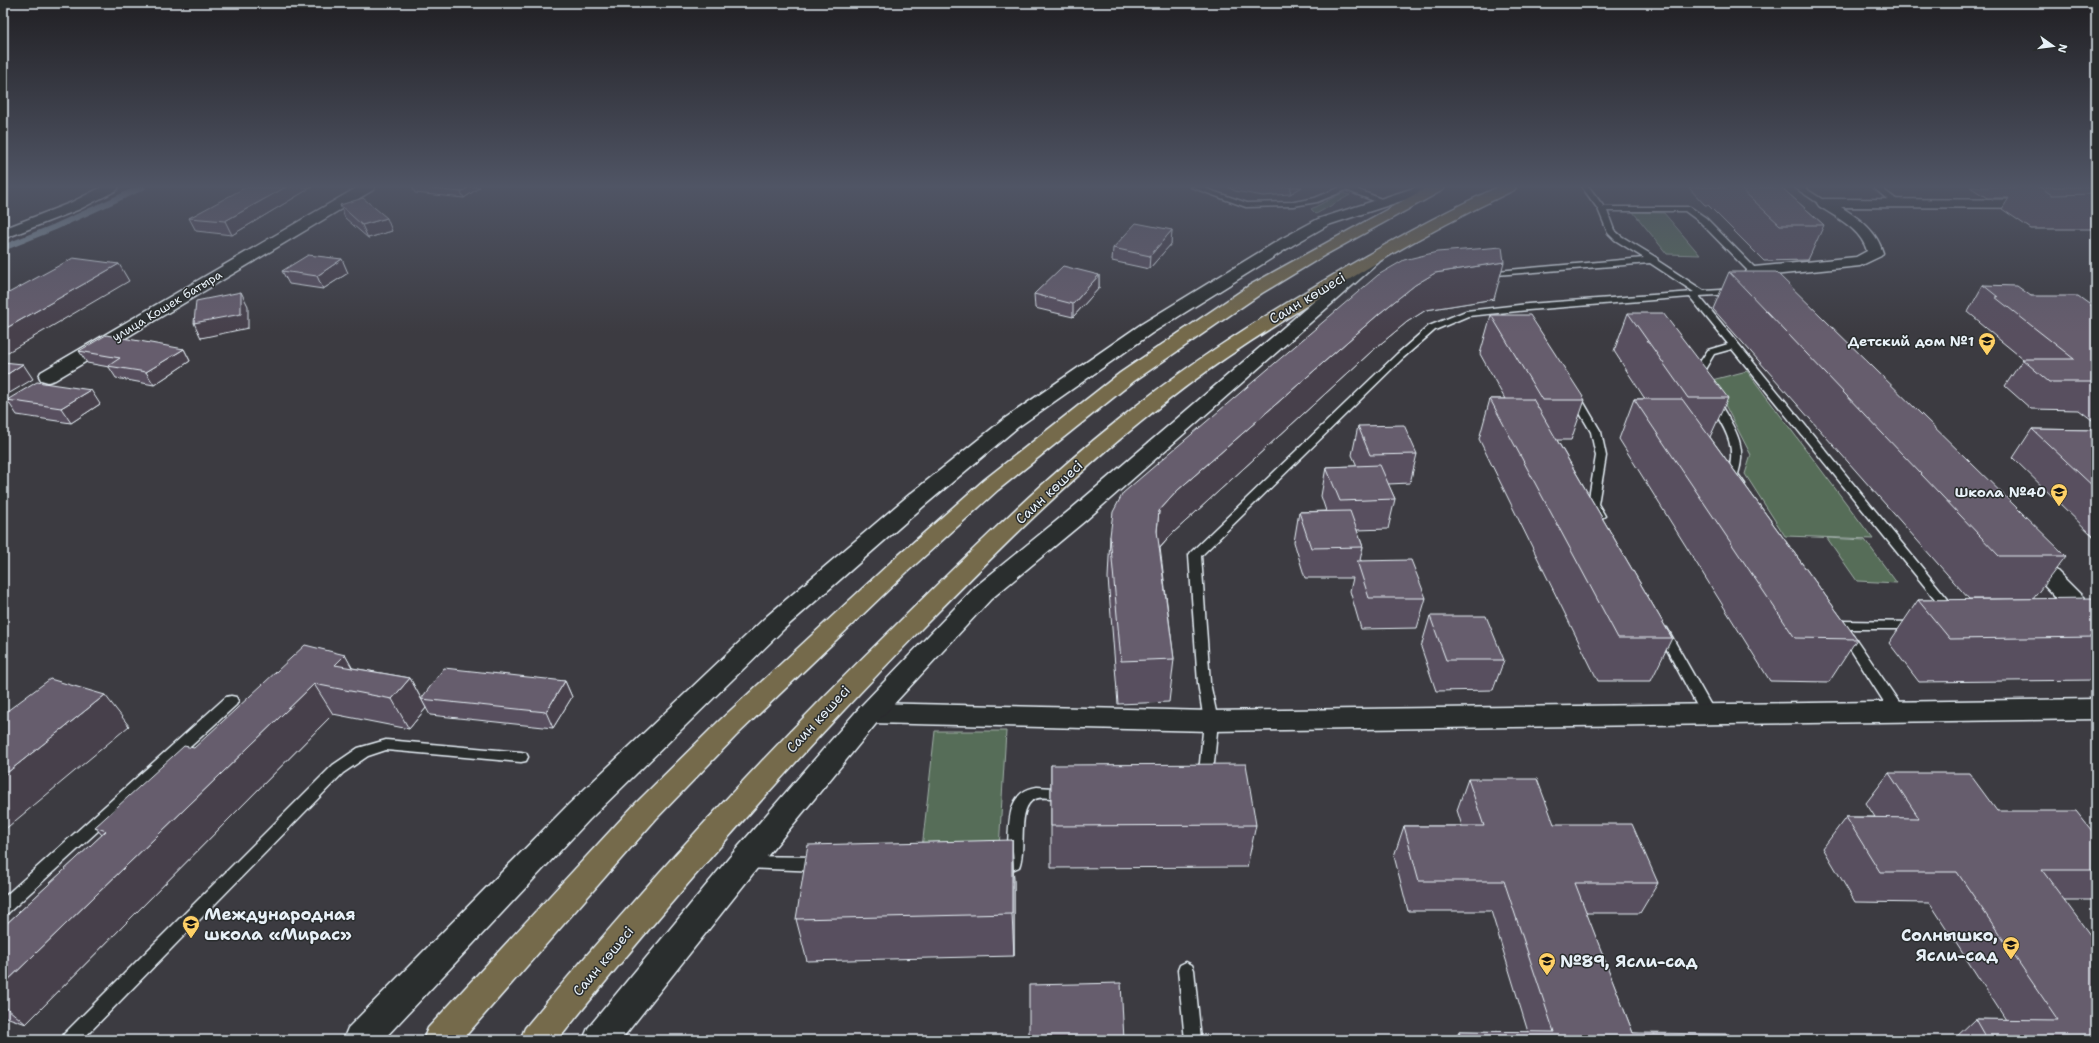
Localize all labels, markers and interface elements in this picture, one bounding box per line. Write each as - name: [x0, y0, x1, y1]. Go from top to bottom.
- north arrow: [2033, 26, 2073, 66]
- text: N: [2054, 42, 2071, 55]
- street label: улица Кошек батыра: [109, 266, 226, 345]
- street label: Саин көшесі: [1266, 268, 1348, 328]
- school or university icon: Детский дом №1: [1977, 331, 1997, 356]
- place label: Детский дом №1: [1848, 332, 1974, 350]
- street label: Саин көшесі: [1012, 456, 1086, 528]
- school or university icon: Школа №40: [2049, 482, 2069, 507]
- place label: Школа №40: [1955, 483, 2046, 501]
- street label: Саин көшесі: [782, 682, 854, 756]
- place label: Международная школа «Мирас»: [204, 903, 356, 945]
- school or university icon: Международная школа «Мирас»: [181, 914, 201, 939]
- street label: Саин көшесі: [569, 922, 637, 1000]
- place label: Солнышко, Ясли-сад: [1901, 924, 1998, 966]
- school or university icon: Солнышко, Ясли-сад: [2001, 935, 2021, 960]
- place label: №89, Ясли-сад: [1560, 950, 1698, 972]
- school or university icon: №89, Ясли-сад: [1537, 951, 1557, 976]

